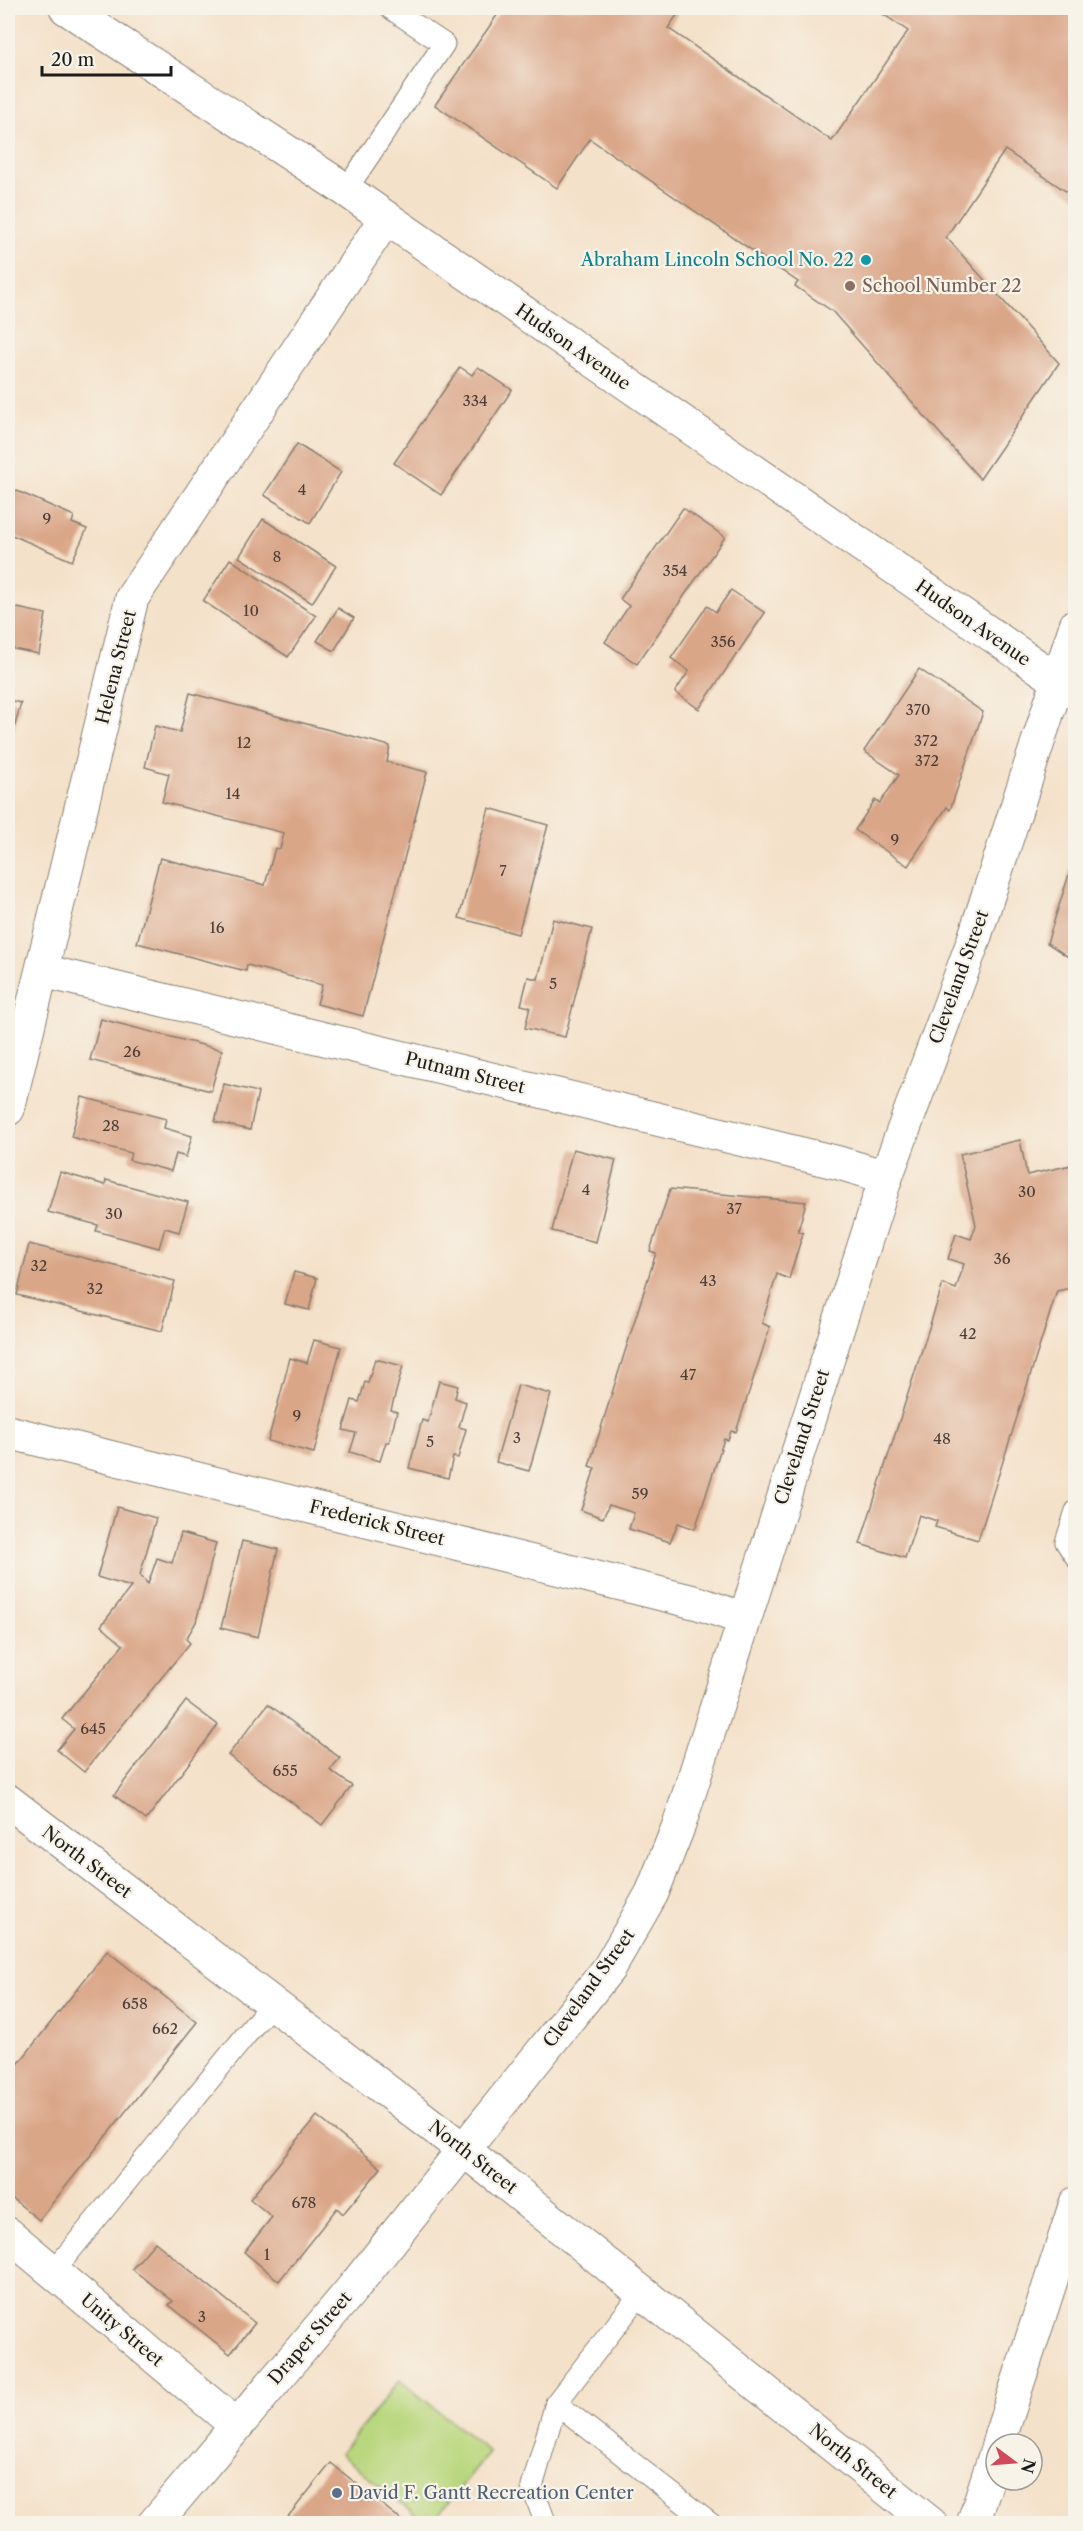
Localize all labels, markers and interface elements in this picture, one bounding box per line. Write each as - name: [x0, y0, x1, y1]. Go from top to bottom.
- scale bar: [42, 39, 171, 77]
- text: 20 m: [51, 49, 95, 71]
- place label: Abraham Lincoln School No. 22: [580, 249, 854, 271]
- marker: Abraham Lincoln School No. 22: [859, 253, 873, 267]
- place label: School Number 22: [862, 275, 1022, 297]
- marker: School Number 22: [843, 279, 857, 293]
- street label: Hudson Avenue: [511, 299, 635, 395]
- house number: 334: [462, 391, 488, 410]
- house number: 4: [298, 480, 306, 499]
- house number: 9: [43, 509, 51, 528]
- house number: 8: [273, 547, 282, 566]
- house number: 354: [662, 561, 688, 580]
- street label: Hudson Avenue: [911, 575, 1035, 671]
- house number: 10: [243, 601, 259, 620]
- street label: Helena Street: [91, 607, 141, 726]
- house number: 356: [710, 632, 736, 651]
- house number: 370: [905, 700, 931, 719]
- house number: 372: [914, 731, 938, 750]
- house number: 12: [237, 733, 251, 752]
- house number: 372: [915, 751, 939, 770]
- house number: 14: [226, 784, 240, 803]
- house number: 9: [891, 830, 899, 849]
- house number: 7: [499, 861, 507, 880]
- street label: Cleveland Street: [925, 906, 994, 1047]
- house number: 16: [209, 918, 225, 937]
- house number: 5: [549, 974, 557, 993]
- house number: 26: [123, 1042, 141, 1061]
- street label: Putnam Street: [403, 1047, 528, 1099]
- house number: 28: [102, 1116, 120, 1135]
- house number: 4: [582, 1180, 590, 1199]
- house number: 30: [1018, 1182, 1036, 1201]
- house number: 37: [726, 1199, 742, 1218]
- house number: 30: [105, 1204, 123, 1223]
- house number: 36: [993, 1249, 1011, 1268]
- house number: 32: [31, 1256, 47, 1275]
- house number: 43: [700, 1271, 716, 1290]
- house number: 32: [87, 1279, 103, 1298]
- house number: 42: [959, 1324, 977, 1343]
- house number: 47: [680, 1365, 697, 1384]
- street label: Cleveland Street: [770, 1366, 834, 1508]
- house number: 9: [293, 1406, 301, 1425]
- house number: 3: [513, 1428, 521, 1447]
- house number: 48: [933, 1429, 951, 1448]
- house number: 5: [426, 1432, 434, 1451]
- house number: 59: [632, 1484, 648, 1503]
- street label: Frederick Street: [307, 1496, 447, 1551]
- house number: 645: [80, 1719, 106, 1738]
- house number: 655: [272, 1761, 298, 1780]
- street label: North Street: [38, 1821, 137, 1903]
- street label: Cleveland Street: [539, 1924, 640, 2052]
- house number: 658: [122, 1994, 148, 2013]
- house number: 662: [152, 2019, 178, 2038]
- street label: North Street: [424, 2116, 522, 2199]
- house number: 678: [292, 2193, 317, 2212]
- house number: 1: [264, 2245, 271, 2264]
- street label: Draper Street: [264, 2287, 357, 2389]
- street label: Unity Street: [76, 2289, 169, 2372]
- house number: 3: [198, 2307, 206, 2326]
- street label: North Street: [805, 2419, 902, 2503]
- north arrow: [984, 2432, 1044, 2492]
- text: N: [1017, 2457, 1040, 2476]
- place label: David F. Gantt Recreation Center: [349, 2482, 634, 2504]
- marker: David F. Gantt Recreation Center: [330, 2486, 344, 2500]

